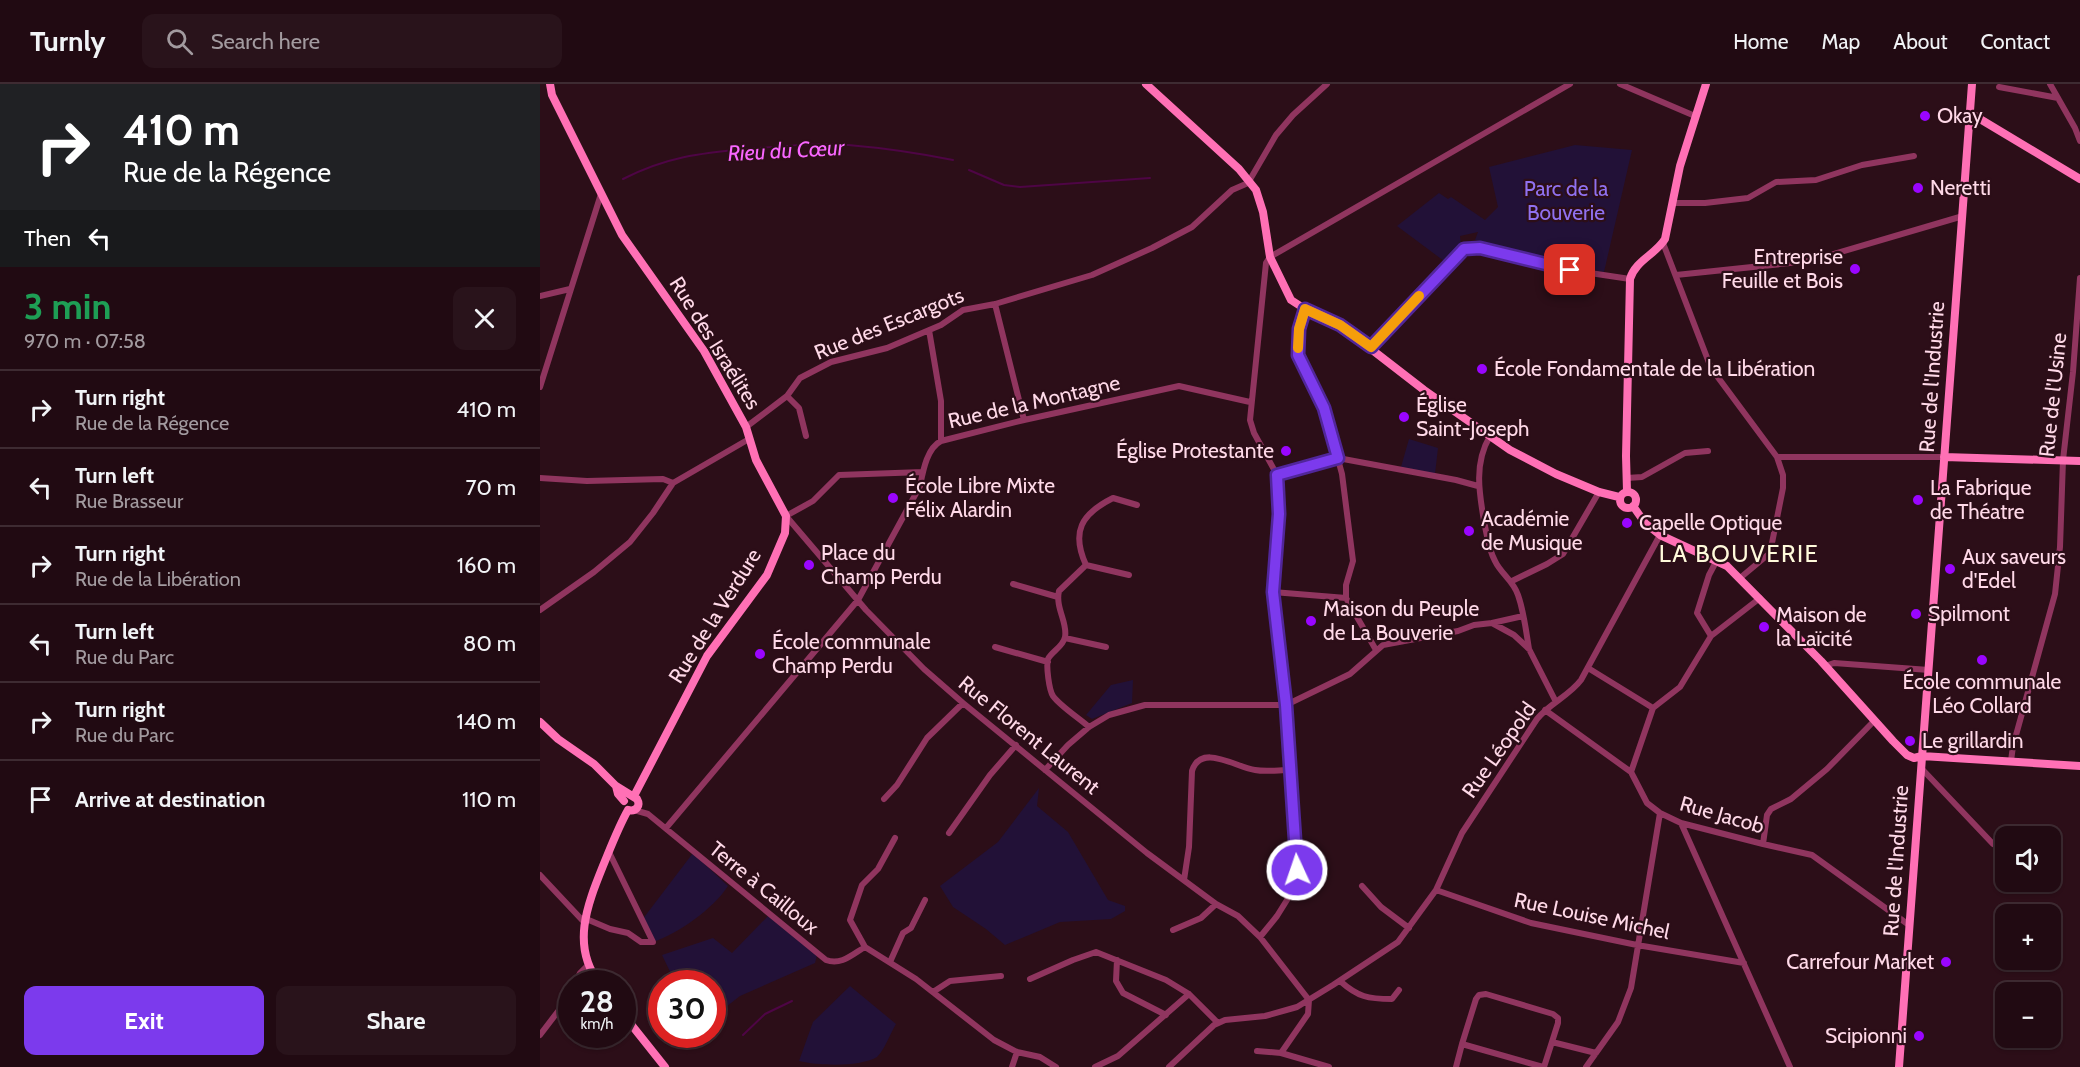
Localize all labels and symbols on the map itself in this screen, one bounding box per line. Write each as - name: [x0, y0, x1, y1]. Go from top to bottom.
- place label: Okay: [1937, 103, 1983, 128]
- marker: Okay: [1918, 109, 1932, 123]
- water label: Rieu du Cœur: [727, 134, 846, 167]
- place label: Neretti: [1930, 175, 1991, 200]
- park label: Parc de la Bouverie: [1524, 176, 1608, 225]
- marker: Neretti: [1911, 181, 1925, 195]
- pin: [1544, 244, 1595, 295]
- place label: Entreprise Feuille et Bois: [1722, 244, 1843, 293]
- marker: Entreprise Feuille et Bois: [1848, 262, 1862, 276]
- street label: Rue des Israélites: [665, 272, 766, 414]
- street label: Rue des Escargots: [811, 282, 967, 365]
- street label: Rue de l'Industrie: [1914, 300, 1949, 453]
- street label: Rue de l'Usine: [2034, 331, 2071, 458]
- place label: École Fondamentale de la Libération: [1494, 356, 1815, 381]
- marker: École Fondamentale de la Libération: [1475, 362, 1489, 376]
- street label: Rue de la Montagne: [945, 370, 1123, 433]
- place label: Église Saint-Joseph: [1416, 392, 1529, 441]
- marker: Église Saint-Joseph: [1397, 410, 1411, 424]
- place label: Église Protestante: [1116, 438, 1274, 463]
- marker: Église Protestante: [1279, 444, 1293, 458]
- place label: École Libre Mixte Félix Alardin: [905, 473, 1055, 522]
- place label: La Fabrique de Théatre: [1930, 475, 2032, 524]
- marker: École Libre Mixte Félix Alardin: [886, 491, 900, 505]
- marker: La Fabrique de Théatre: [1911, 493, 1925, 507]
- place label: Académie de Musique: [1481, 506, 1583, 555]
- place label: Capelle Optique: [1639, 510, 1783, 535]
- marker: Capelle Optique: [1620, 516, 1634, 530]
- marker: Académie de Musique: [1462, 524, 1476, 538]
- district label: LA BOUVERIE: [1659, 539, 1819, 568]
- place label: Place du Champ Perdu: [821, 540, 942, 589]
- street label: Rue de la Verdure: [663, 544, 766, 688]
- place label: Aux saveurs d'Edel: [1962, 544, 2066, 593]
- marker: Place du Champ Perdu: [802, 558, 816, 572]
- marker: Aux saveurs d'Edel: [1943, 562, 1957, 576]
- place label: Maison du Peuple de La Bouverie: [1323, 596, 1480, 645]
- place label: Spilmont: [1928, 601, 2010, 626]
- place label: Maison de la Laïcité: [1776, 602, 1867, 651]
- marker: Spilmont: [1909, 607, 1923, 621]
- marker: Maison du Peuple de La Bouverie: [1304, 614, 1318, 628]
- marker: Maison de la Laïcité: [1757, 620, 1771, 634]
- place label: École communale Champ Perdu: [772, 629, 931, 678]
- marker: École communale Champ Perdu: [753, 647, 767, 661]
- marker: École communale Léo Collard: [1975, 653, 1989, 667]
- place label: École communale Léo Collard: [1903, 669, 2062, 718]
- street label: Rue Florent Laurent: [954, 670, 1105, 799]
- street label: Rue Léopold: [1456, 697, 1541, 802]
- place label: Le grillardin: [1922, 728, 2024, 753]
- marker: Le grillardin: [1903, 734, 1917, 748]
- street label: Rue de l'Industrie: [1878, 784, 1913, 937]
- street label: Rue Jacob: [1677, 791, 1767, 838]
- street label: Terre à Cailloux: [705, 836, 824, 939]
- position arrow: [1265, 838, 1329, 902]
- street label: Rue Louise Michel: [1512, 887, 1672, 944]
- place label: Carrefour Market: [1786, 949, 1934, 974]
- marker: Carrefour Market: [1939, 955, 1953, 969]
- speed limit sign: 30: [648, 970, 726, 1048]
- place label: Scipionni: [1825, 1023, 1907, 1048]
- marker: Scipionni: [1912, 1029, 1926, 1043]

